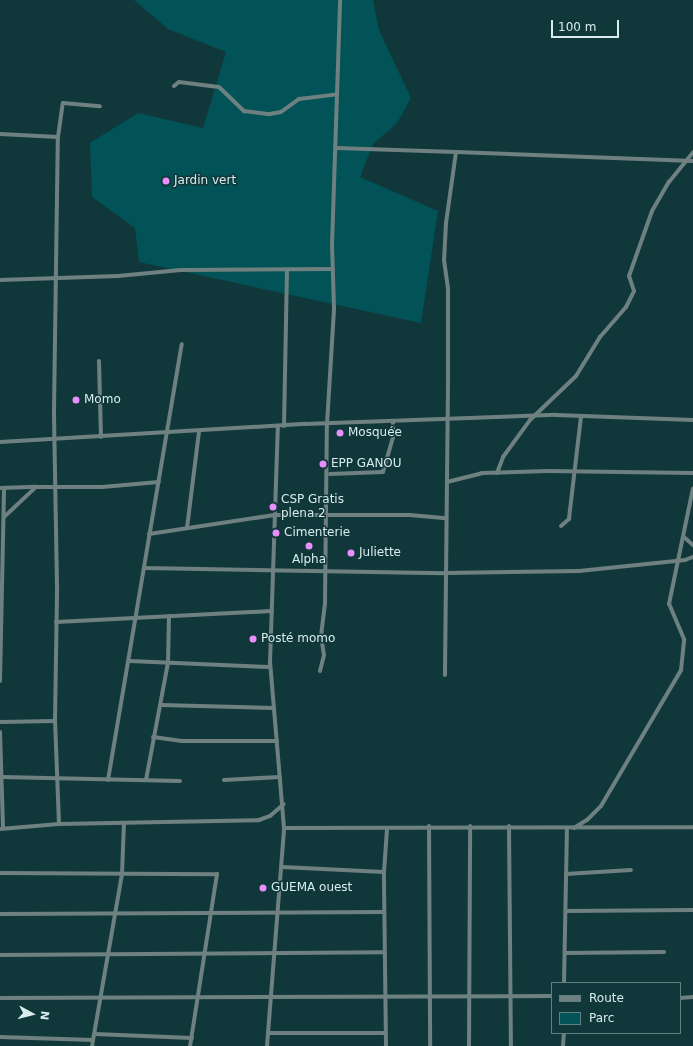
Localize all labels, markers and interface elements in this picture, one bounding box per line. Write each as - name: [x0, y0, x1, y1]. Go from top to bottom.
- scale bar: [553, 12, 621, 38]
- text: 100 m: [558, 20, 596, 34]
- place label: Jardin vert: [174, 174, 236, 188]
- marker: Jardin vert: [161, 176, 171, 186]
- place label: Momo: [84, 393, 121, 407]
- marker: Momo: [71, 395, 81, 405]
- place label: Mosquée: [348, 426, 402, 440]
- marker: Mosquée: [335, 428, 345, 438]
- place label: EPP GANOU: [331, 457, 402, 471]
- marker: EPP GANOU: [318, 459, 328, 469]
- place label: CSP Gratis plena 2: [281, 493, 344, 521]
- marker: CSP Gratis plena 2: [268, 502, 278, 512]
- place label: Cimenterie: [284, 526, 350, 540]
- marker: Cimenterie: [271, 528, 281, 538]
- marker: Alpha: [304, 541, 314, 551]
- place label: Juliette: [359, 546, 401, 560]
- marker: Juliette: [346, 548, 356, 558]
- place label: Alpha: [292, 553, 326, 567]
- place label: Posté momo: [261, 632, 335, 646]
- marker: Posté momo: [248, 634, 258, 644]
- place label: GUEMA ouest: [271, 881, 352, 895]
- marker: GUEMA ouest: [258, 883, 268, 893]
- legend: [551, 982, 681, 1034]
- text: Route: [589, 991, 624, 1005]
- north arrow: [12, 994, 52, 1034]
- text: N: [37, 1010, 51, 1021]
- text: Parc: [589, 1011, 614, 1025]

